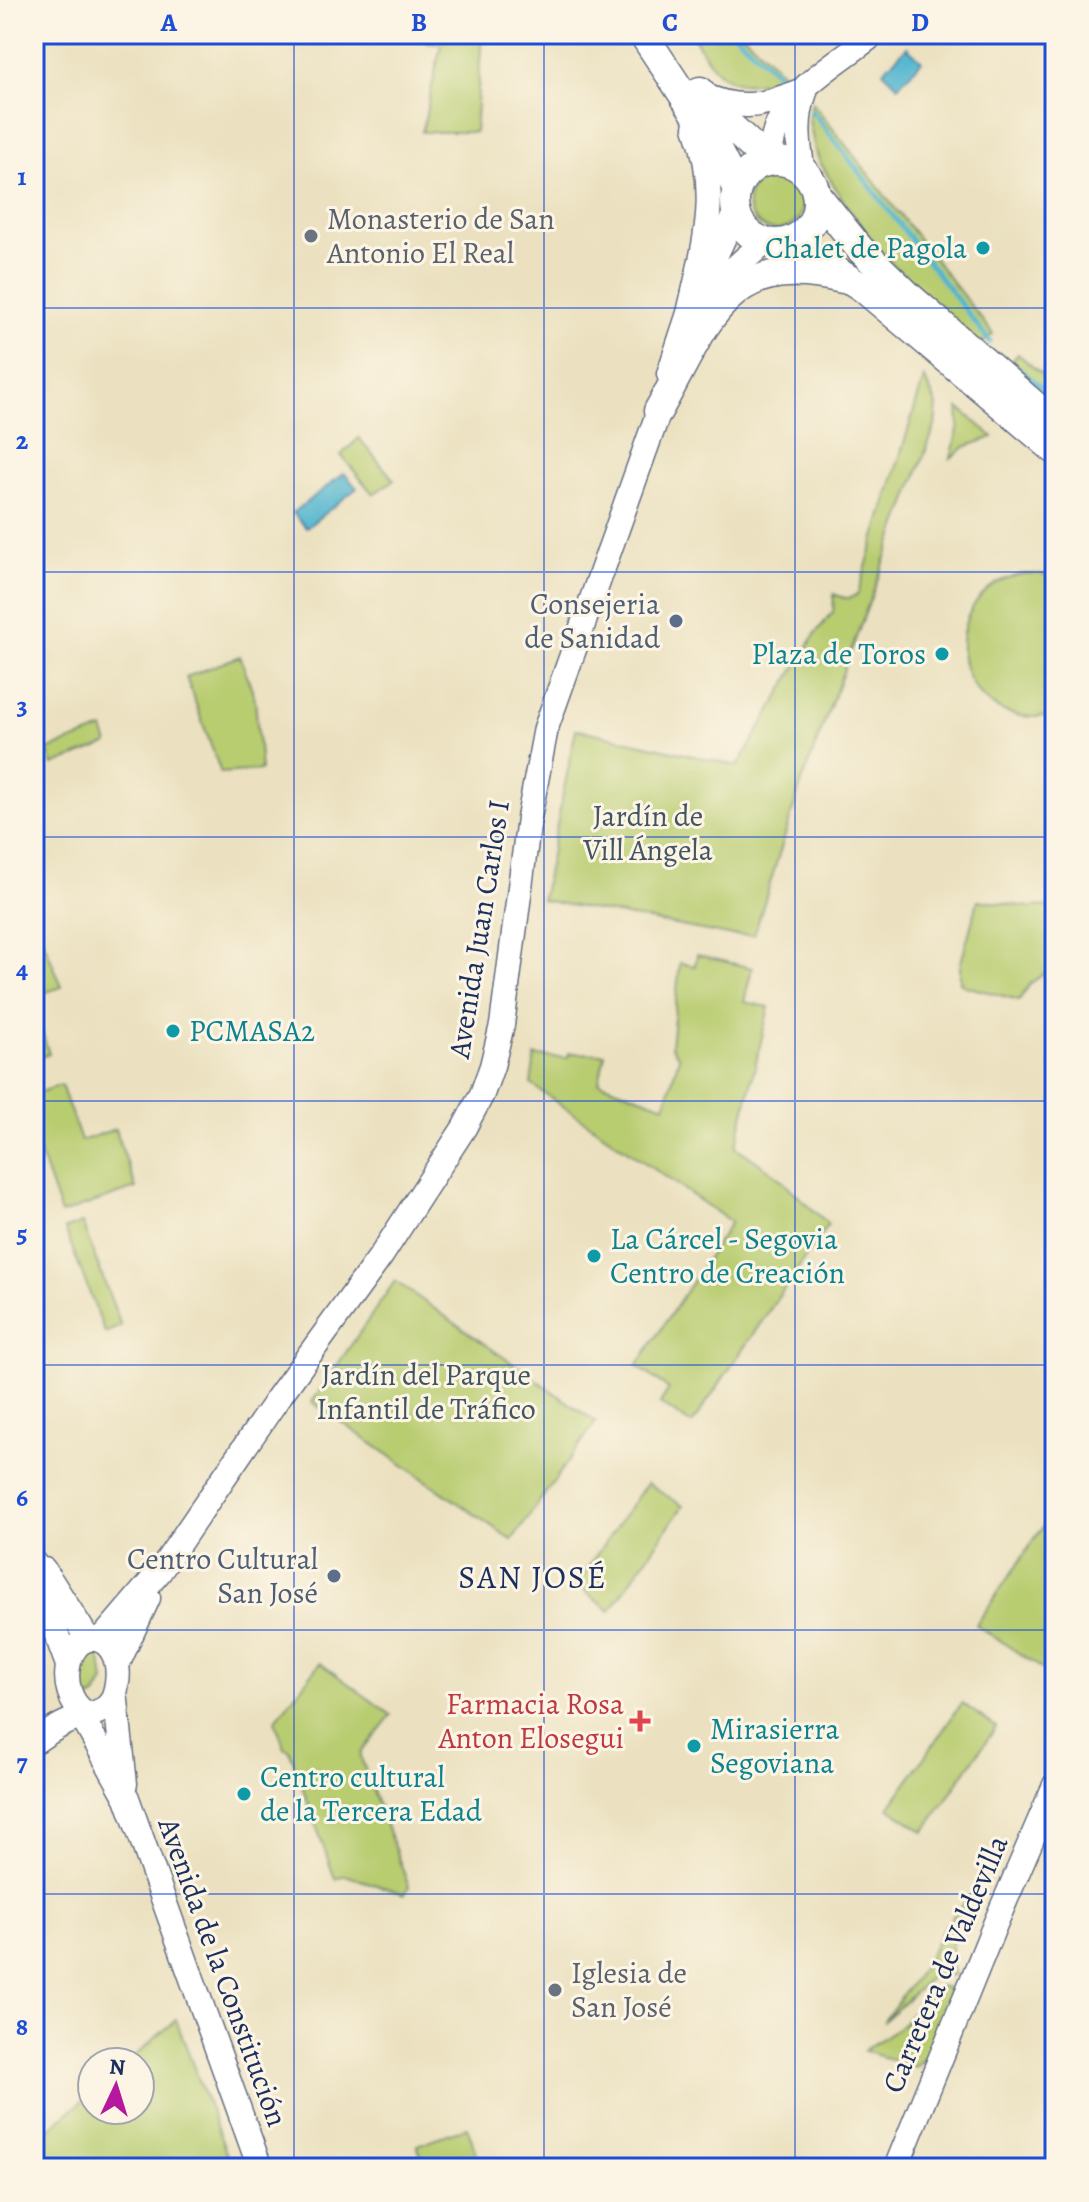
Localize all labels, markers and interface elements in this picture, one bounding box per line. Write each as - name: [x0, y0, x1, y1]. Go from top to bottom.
- text: A: [160, 5, 178, 40]
- text: B: [411, 5, 427, 40]
- text: C: [662, 5, 678, 40]
- text: D: [911, 5, 929, 40]
- text: 1: [17, 159, 27, 194]
- place label: Monasterio de San Antonio El Real: [326, 199, 555, 273]
- marker: Monasterio de San Antonio El Real: [302, 227, 320, 245]
- place label: Chalet de Pagola: [765, 228, 967, 268]
- marker: Chalet de Pagola: [974, 239, 992, 257]
- text: 2: [16, 423, 29, 458]
- place label: Consejeria de Sanidad: [524, 584, 661, 658]
- marker: Consejeria de Sanidad: [667, 612, 685, 630]
- place label: Plaza de Toros: [751, 634, 926, 674]
- marker: Plaza de Toros: [933, 645, 951, 663]
- text: 3: [16, 688, 28, 723]
- park label: Jardín de Vill Ángela: [582, 796, 713, 870]
- street label: Avenida Juan Carlos I: [439, 797, 519, 1062]
- text: 4: [16, 952, 28, 987]
- place label: PCMASA2: [189, 1011, 315, 1051]
- marker: PCMASA2: [164, 1022, 182, 1040]
- text: 5: [16, 1216, 28, 1251]
- place label: La Cárcel - Segovia Centro de Creación: [610, 1219, 845, 1293]
- marker: La Cárcel - Segovia Centro de Creación: [585, 1247, 603, 1265]
- park label: Jardín del Parque Infantil de Tráfico: [316, 1355, 536, 1429]
- text: 6: [16, 1480, 28, 1515]
- place label: Centro Cultural San José: [127, 1539, 318, 1613]
- district label: SAN JOSÉ: [458, 1555, 608, 1599]
- marker: Centro Cultural San José: [325, 1567, 343, 1585]
- place label: Farmacia Rosa Anton Elosegui: [438, 1684, 624, 1758]
- place label: Mirasierra Segoviana: [710, 1709, 839, 1783]
- marker: Farmacia Rosa Anton Elosegui: [631, 1712, 649, 1730]
- marker: Mirasierra Segoviana: [685, 1737, 703, 1755]
- text: 7: [16, 1745, 28, 1780]
- place label: Centro cultural de la Tercera Edad: [260, 1757, 483, 1831]
- marker: Centro cultural de la Tercera Edad: [235, 1785, 253, 1803]
- street label: Avenida de la Constitución: [148, 1811, 297, 2132]
- street label: Carretera de Valdevilla: [873, 1829, 1017, 2099]
- place label: Iglesia de San José: [571, 1953, 687, 2027]
- marker: Iglesia de San José: [546, 1981, 564, 1999]
- text: 8: [16, 2009, 28, 2044]
- north arrow: [76, 2046, 156, 2126]
- text: N: [108, 2052, 126, 2083]

